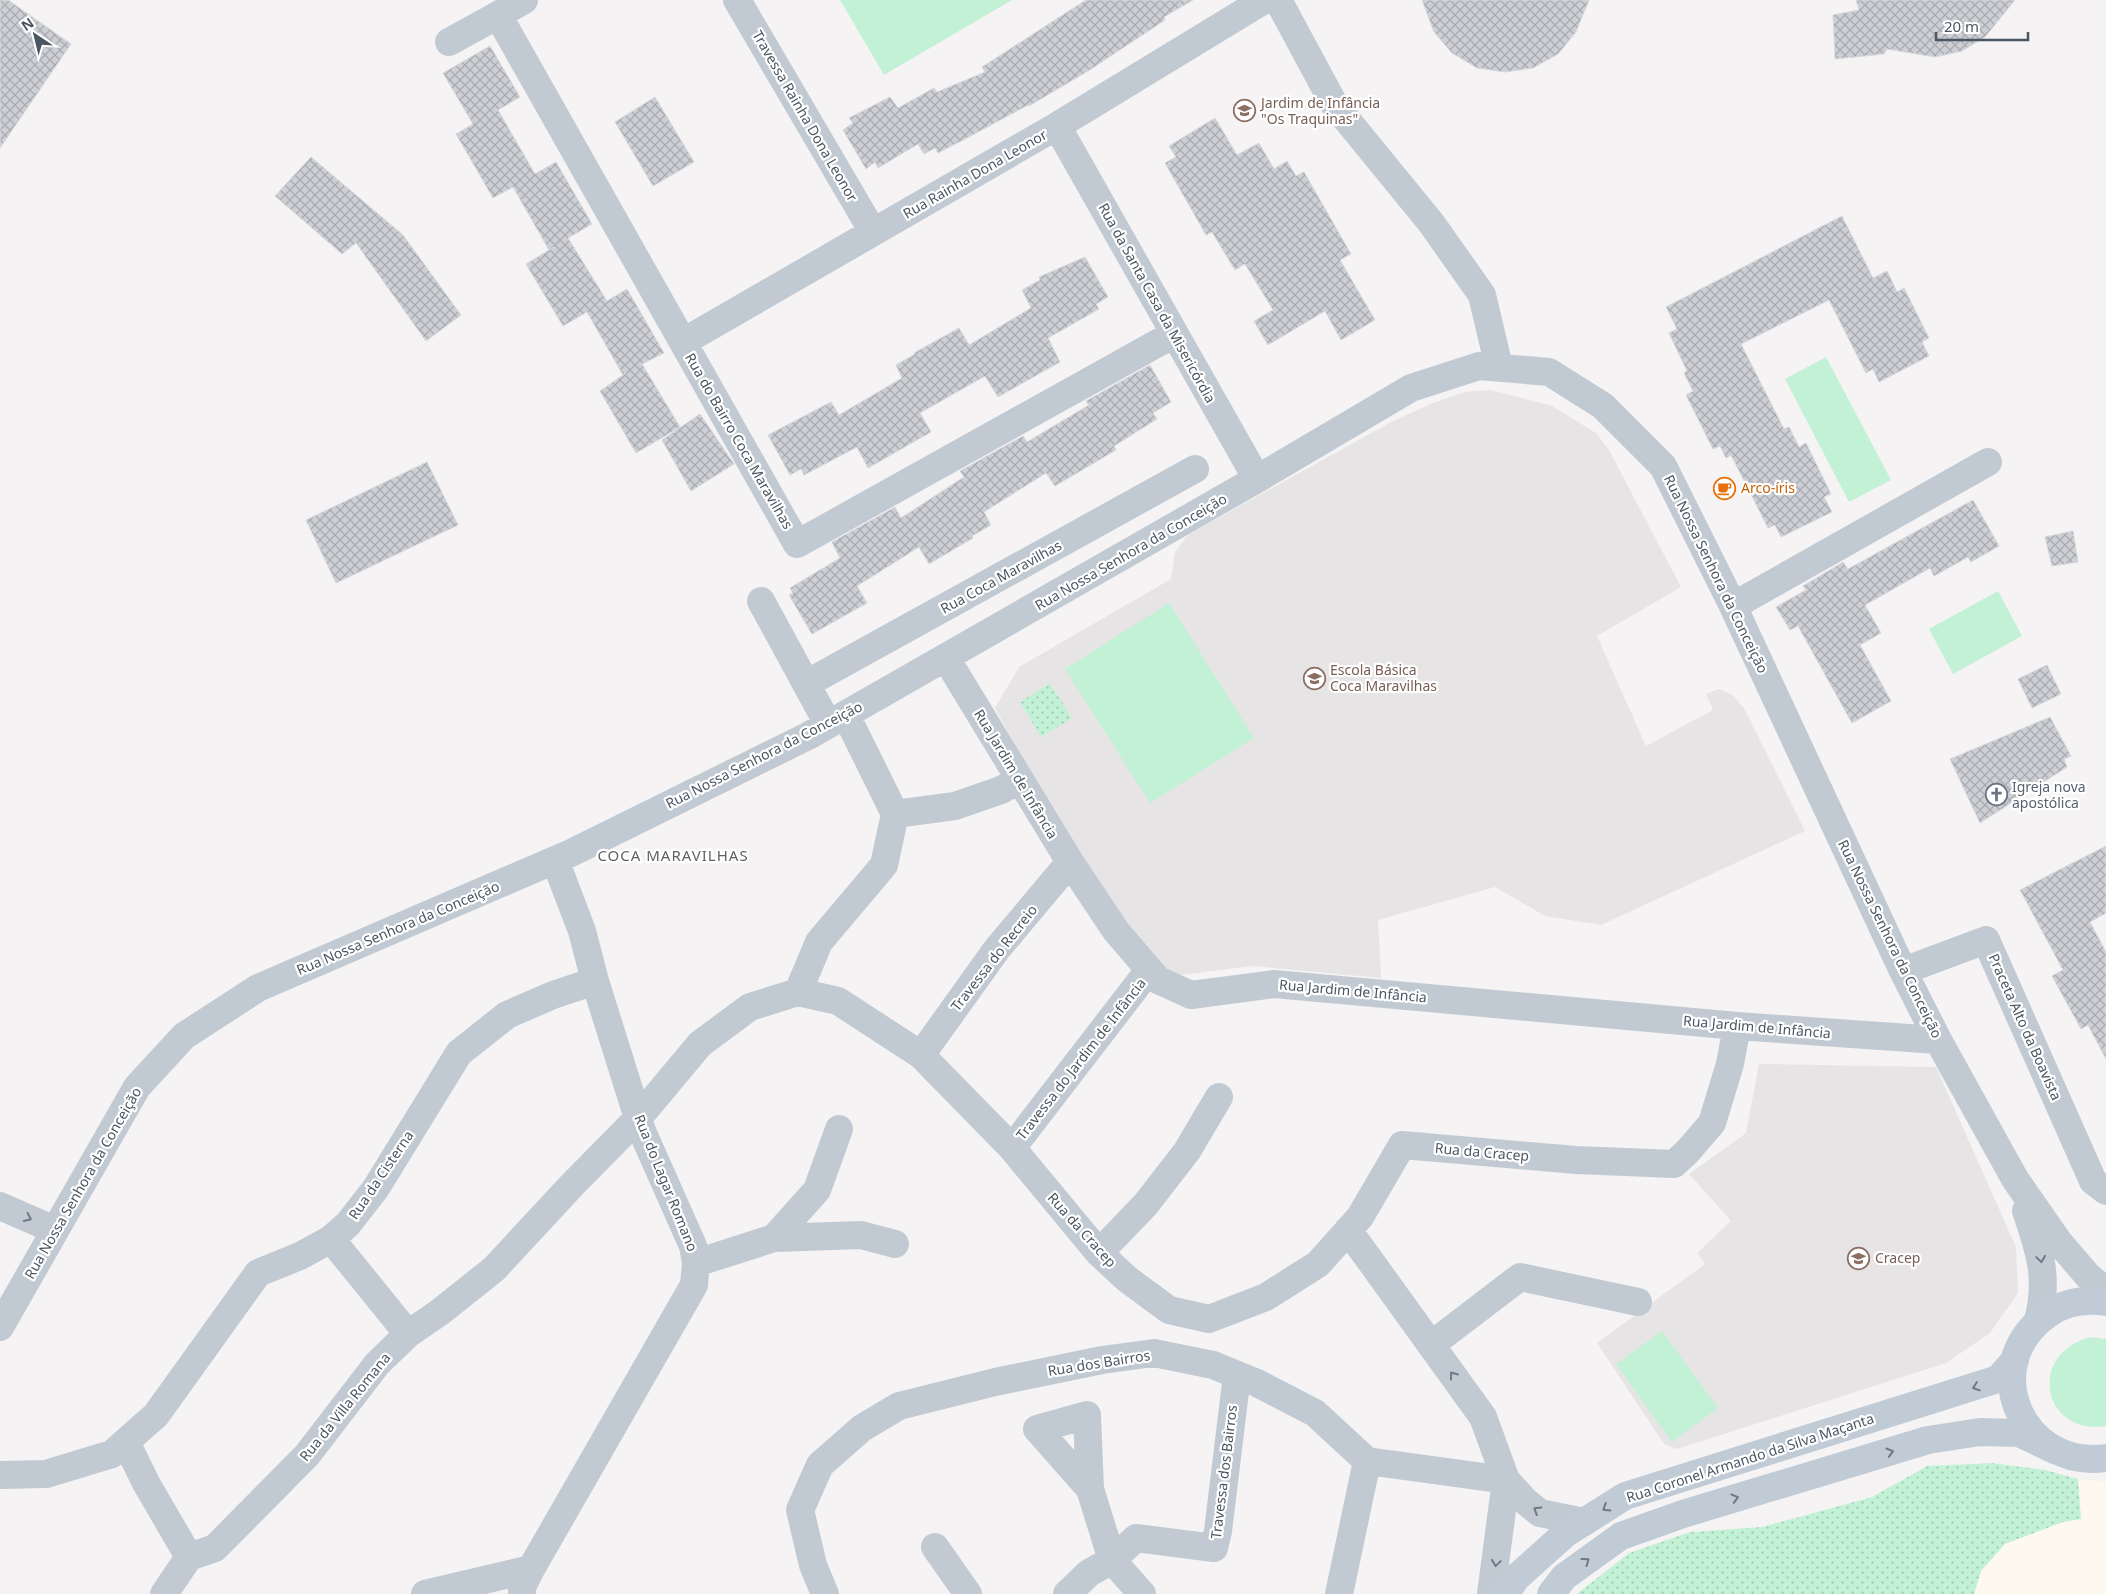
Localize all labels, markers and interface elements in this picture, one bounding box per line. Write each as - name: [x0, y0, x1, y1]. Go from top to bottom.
- north arrow: [10, 10, 60, 60]
- scale bar: [1936, 10, 2028, 42]
- text: N: [17, 13, 37, 35]
- text: 20 m: [1944, 16, 1979, 36]
- street label: Travessa Rainha Dona Leonor: [749, 27, 862, 205]
- place label: Jardim de Infância "Os Traquinas": [1259, 93, 1380, 128]
- school or university icon: Jardim de Infância "Os Traquinas": [1233, 99, 1257, 123]
- street label: Rua Rainha Dona Leonor: [899, 124, 1050, 223]
- street label: Rua da Santa Casa da Misericórdia: [1094, 199, 1220, 406]
- street label: Rua do Bairro Coca Maravilhas: [681, 349, 798, 533]
- street label: Rua Nossa Senhora da Conceição: [1660, 471, 1773, 676]
- cafe icon: Arco-íris: [1713, 476, 1737, 500]
- place label: Arco-íris: [1741, 478, 1795, 497]
- street label: Rua Nossa Senhora da Conceição: [1031, 489, 1230, 614]
- street label: Rua Coca Maravilhas: [937, 535, 1065, 618]
- place label: Escola Básica Coca Maravilhas: [1330, 660, 1437, 695]
- school or university icon: Escola Básica Coca Maravilhas: [1302, 666, 1326, 690]
- street label: Rua Nossa Senhora da Conceição: [662, 696, 865, 813]
- street label: Rua Jardim de Infância: [970, 705, 1063, 842]
- place label: Igreja nova apostólica: [2012, 777, 2086, 812]
- church icon: Igreja nova apostólica: [1984, 783, 2008, 807]
- street label: Rua Nossa Senhora da Conceição: [1834, 836, 1947, 1041]
- district label: COCA MARAVILHAS: [597, 845, 749, 865]
- street label: Rua Nossa Senhora da Conceição: [293, 876, 502, 979]
- street label: Travessa do Recreio: [946, 901, 1041, 1015]
- street label: Praceta Alto da Boavista: [1985, 950, 2066, 1103]
- street label: Travessa do Jardim de Infância: [1011, 974, 1150, 1143]
- street label: Rua Jardim de Infância: [1278, 975, 1428, 1006]
- street label: Rua Jardim de Infância: [1682, 1011, 1832, 1042]
- street label: Rua Nossa Senhora da Conceição: [20, 1083, 145, 1282]
- street label: Rua do Lagar Romano: [630, 1112, 703, 1254]
- street label: Rua da Cisterna: [344, 1127, 417, 1223]
- street label: Rua da Cracep: [1434, 1138, 1530, 1165]
- street label: Rua da Cracep: [1044, 1188, 1121, 1271]
- one-way arrow: [23, 1211, 32, 1222]
- school or university icon: Cracep: [1847, 1246, 1871, 1270]
- place label: Cracep: [1875, 1248, 1920, 1267]
- one-way arrow: [2035, 1254, 2045, 1263]
- street label: Rua dos Bairros: [1046, 1345, 1152, 1380]
- street label: Rua da Villa Romana: [295, 1349, 394, 1465]
- one-way arrow: [1450, 1371, 1459, 1381]
- one-way arrow: [1972, 1381, 1981, 1391]
- street label: Travessa dos Bairros: [1206, 1404, 1241, 1540]
- street label: Rua Coronel Armando da Silva Maçanta: [1624, 1408, 1876, 1507]
- one-way arrow: [1886, 1447, 1894, 1457]
- one-way arrow: [1730, 1494, 1738, 1504]
- one-way arrow: [1603, 1502, 1612, 1512]
- one-way arrow: [1534, 1506, 1543, 1516]
- one-way arrow: [1580, 1558, 1590, 1567]
- one-way arrow: [1491, 1559, 1501, 1567]

